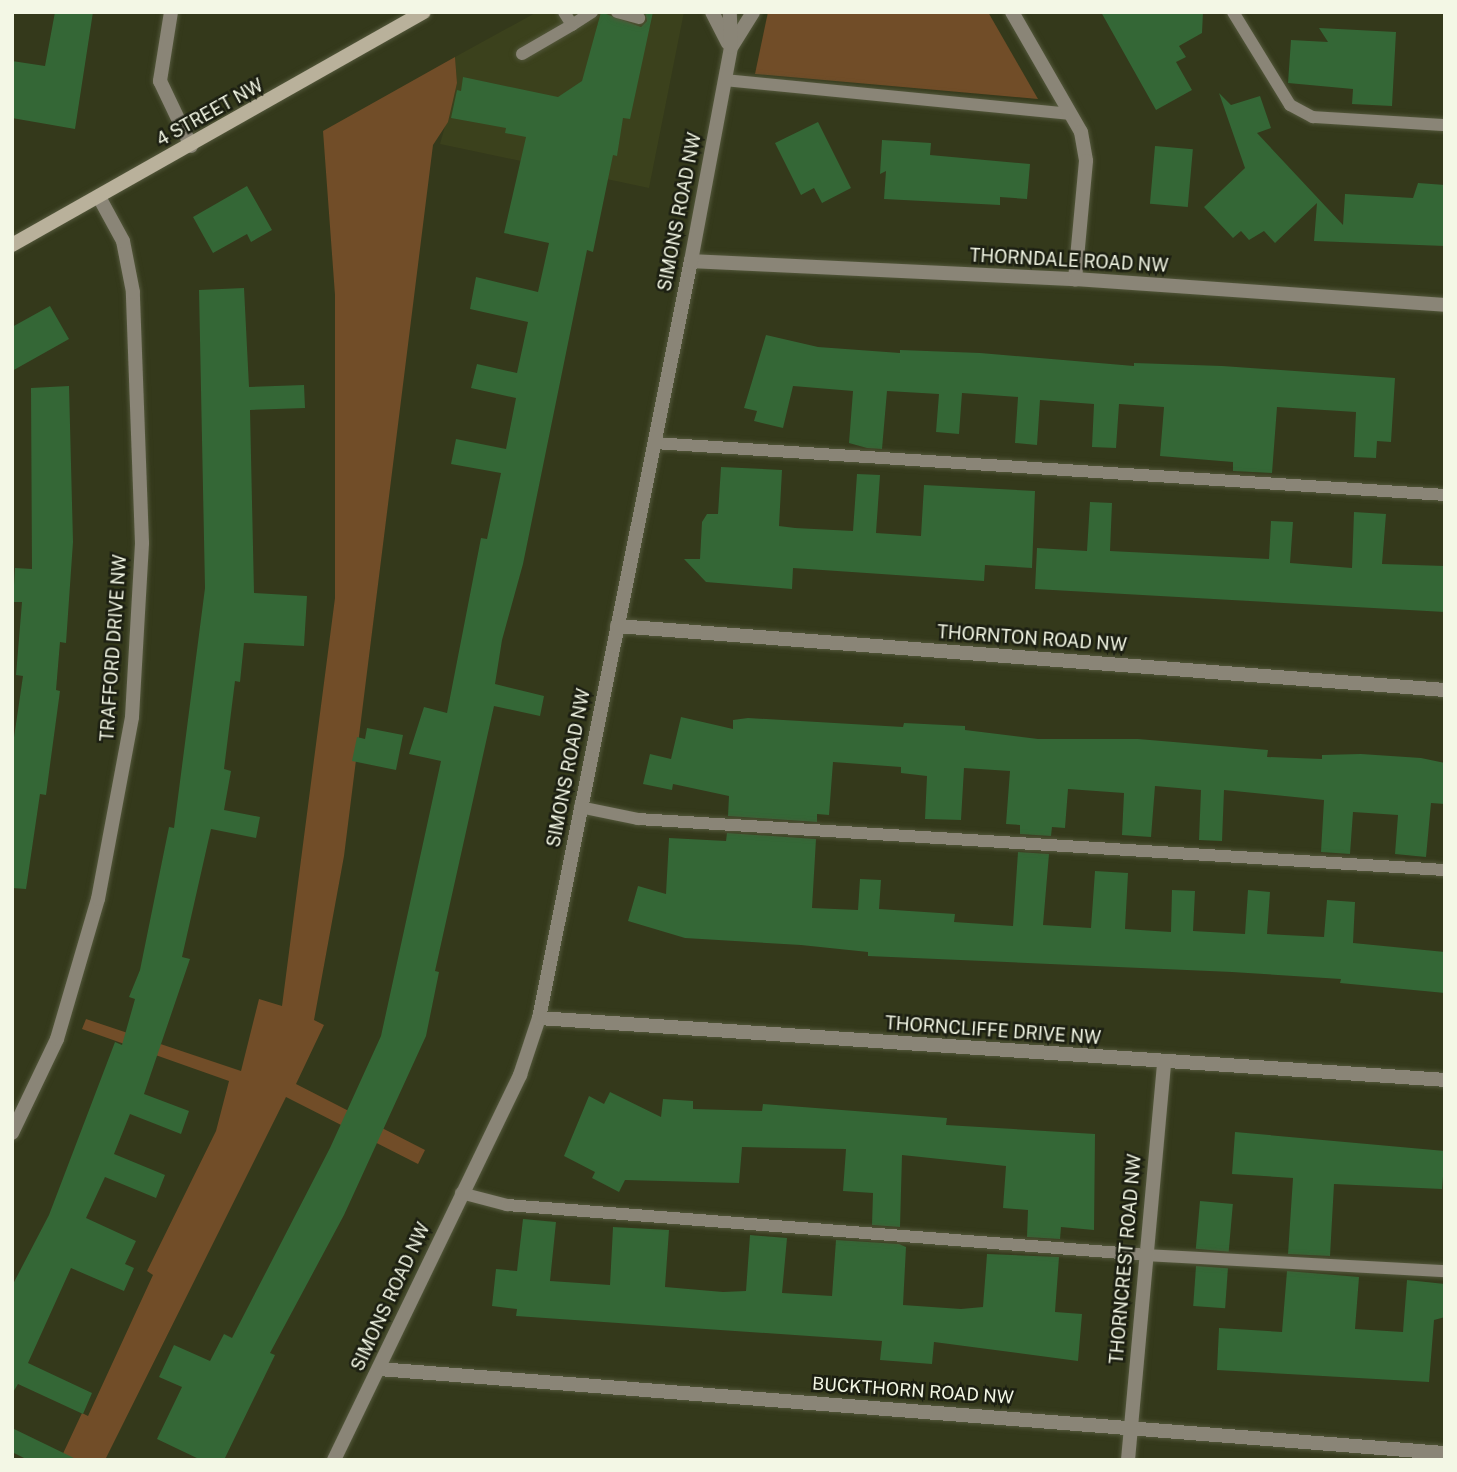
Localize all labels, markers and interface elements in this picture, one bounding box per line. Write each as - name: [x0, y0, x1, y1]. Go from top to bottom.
- street label: 4 STREET NW: [153, 75, 267, 151]
- street label: SIMONS ROAD NW: [654, 131, 706, 293]
- street label: THORNDALE ROAD NW: [969, 245, 1169, 277]
- street label: TRAFFORD DRIVE NW: [97, 554, 131, 742]
- street label: THORNTON ROAD NW: [936, 622, 1128, 656]
- street label: SIMONS ROAD NW: [543, 687, 595, 849]
- street label: THORNCLIFFE DRIVE NW: [884, 1013, 1102, 1049]
- street label: THORNCREST ROAD NW: [1106, 1153, 1146, 1365]
- street label: SIMONS ROAD NW: [347, 1219, 435, 1375]
- street label: BUCKTHORN ROAD NW: [811, 1373, 1015, 1409]

